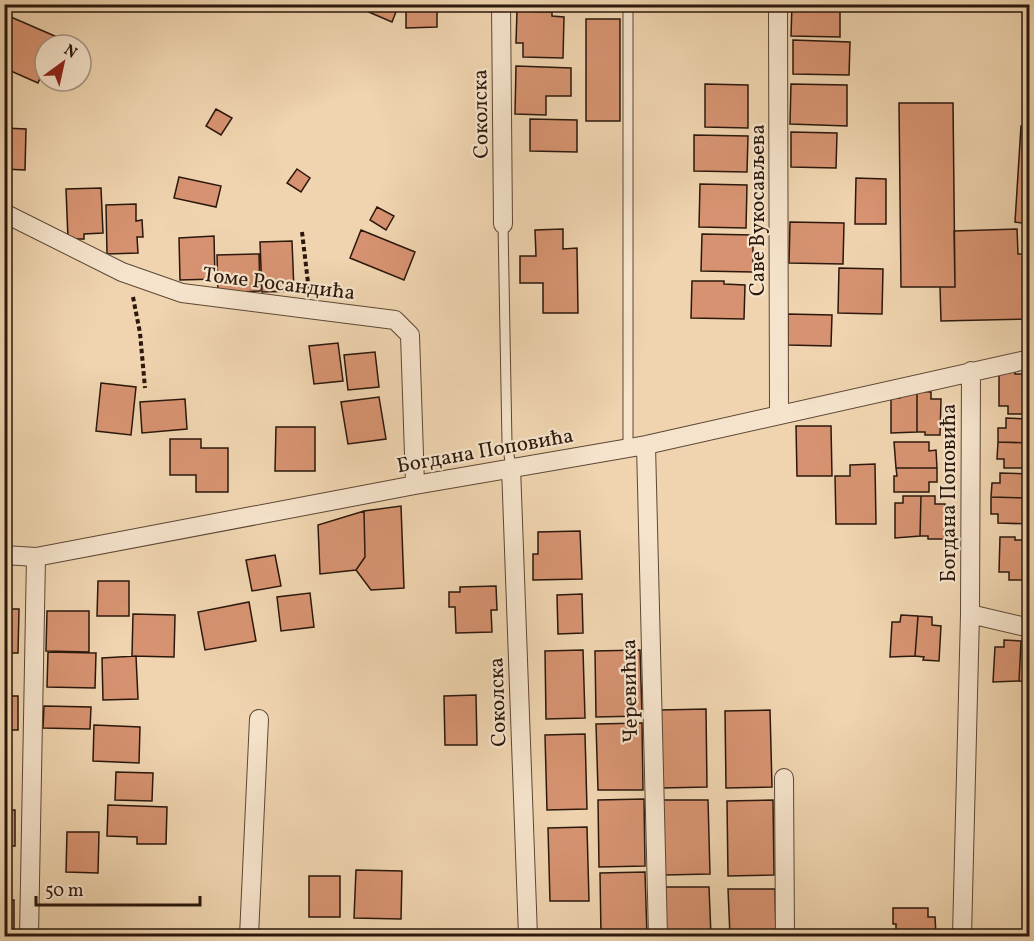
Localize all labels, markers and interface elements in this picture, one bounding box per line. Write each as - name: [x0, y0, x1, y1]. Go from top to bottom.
- north arrow: [33, 33, 93, 93]
- text: N: [59, 40, 81, 65]
- street label: Соколска: [466, 69, 497, 159]
- street label: Саве Вукосављева: [744, 124, 773, 296]
- street label: Томе Росандића: [201, 261, 357, 308]
- street label: Богдана Поповића: [935, 403, 964, 583]
- street label: Богдана Поповића: [395, 422, 576, 481]
- street label: Черевићка: [615, 639, 646, 743]
- street label: Соколска: [482, 657, 515, 747]
- scale bar: [36, 869, 200, 907]
- text: 50 m: [45, 879, 84, 904]

